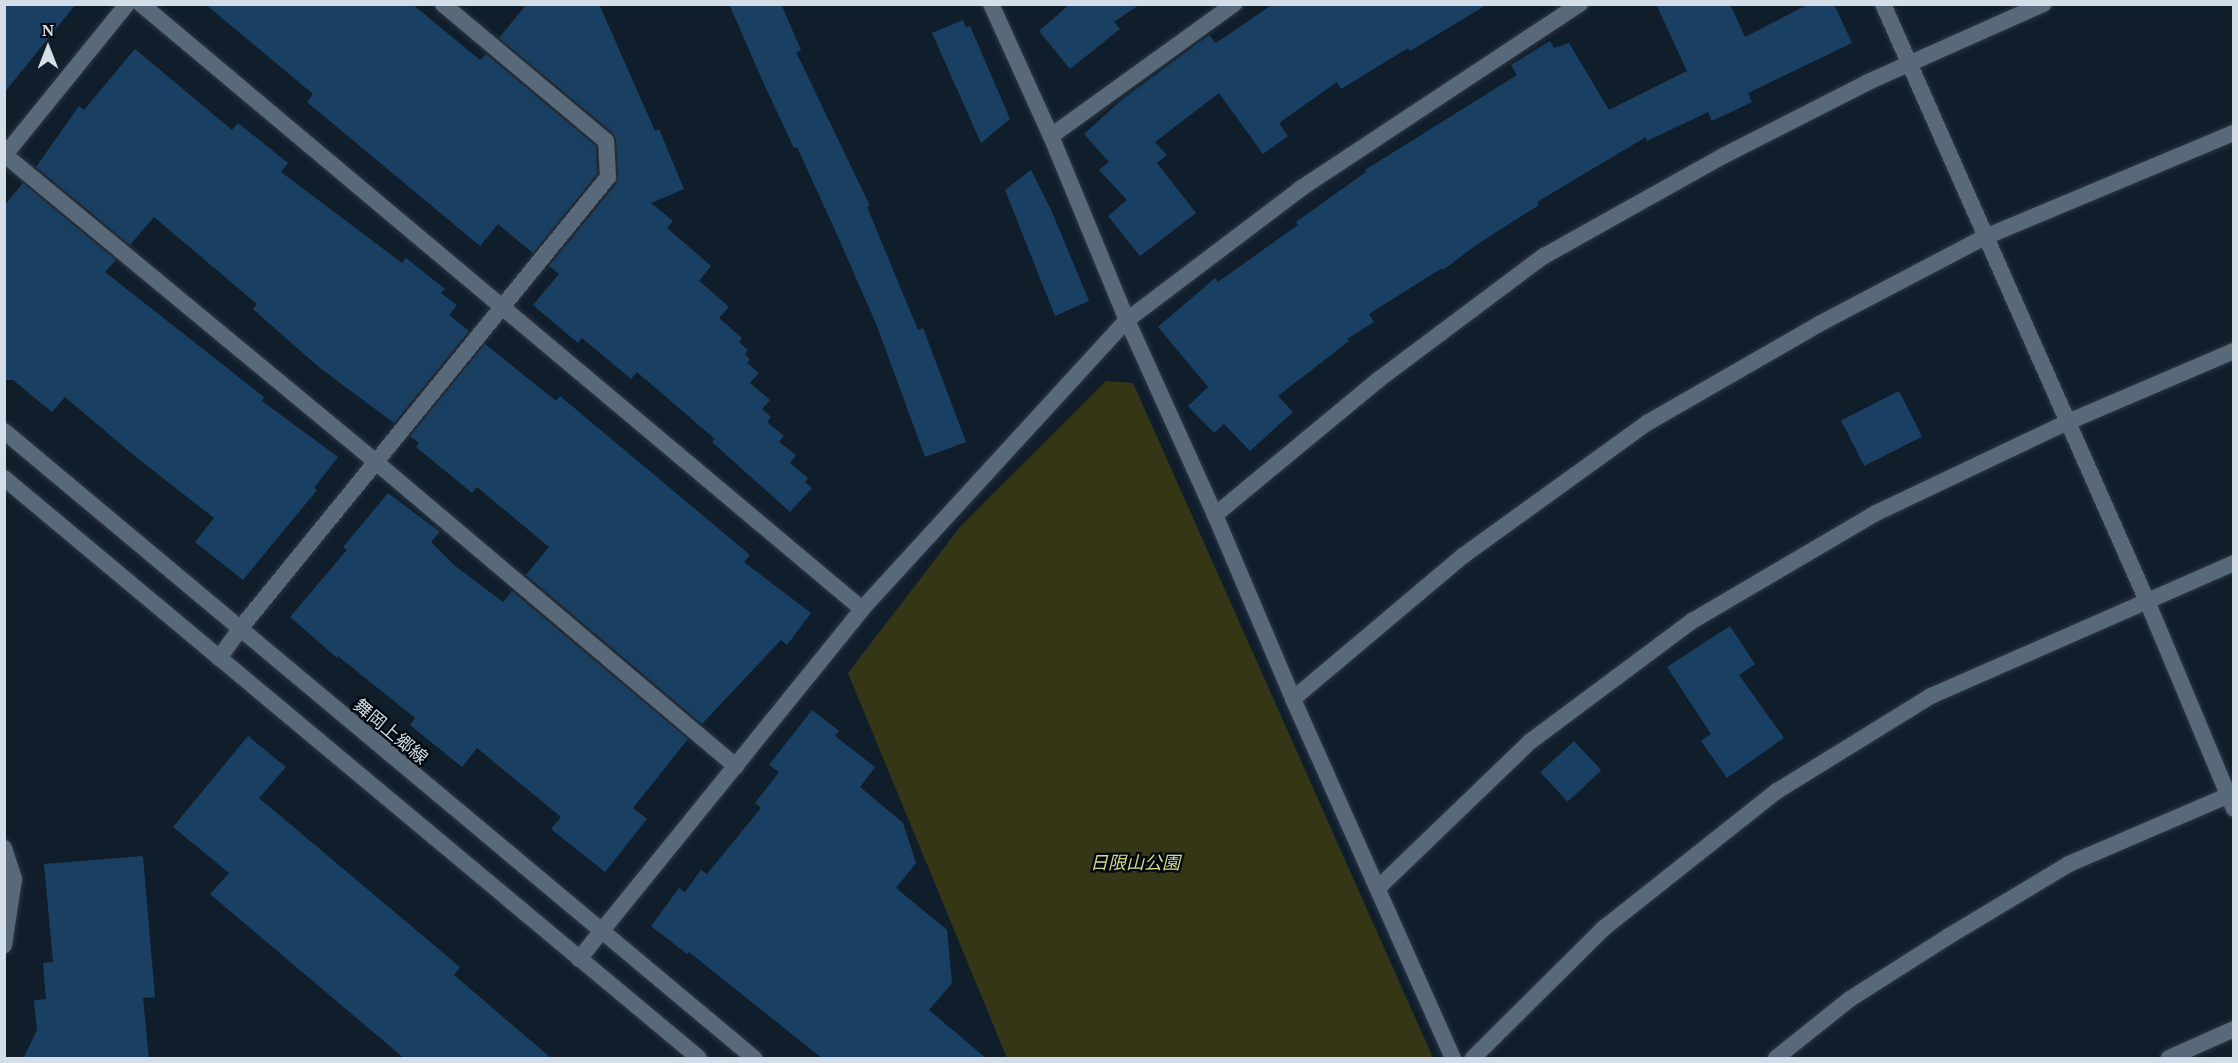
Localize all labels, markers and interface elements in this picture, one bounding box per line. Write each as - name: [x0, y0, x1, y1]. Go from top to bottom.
- north arrow: [18, 18, 78, 78]
- text: N: [42, 19, 54, 41]
- street label: 舞岡上郷線: [350, 694, 432, 768]
- park label: 日限山公園: [1090, 851, 1180, 873]

